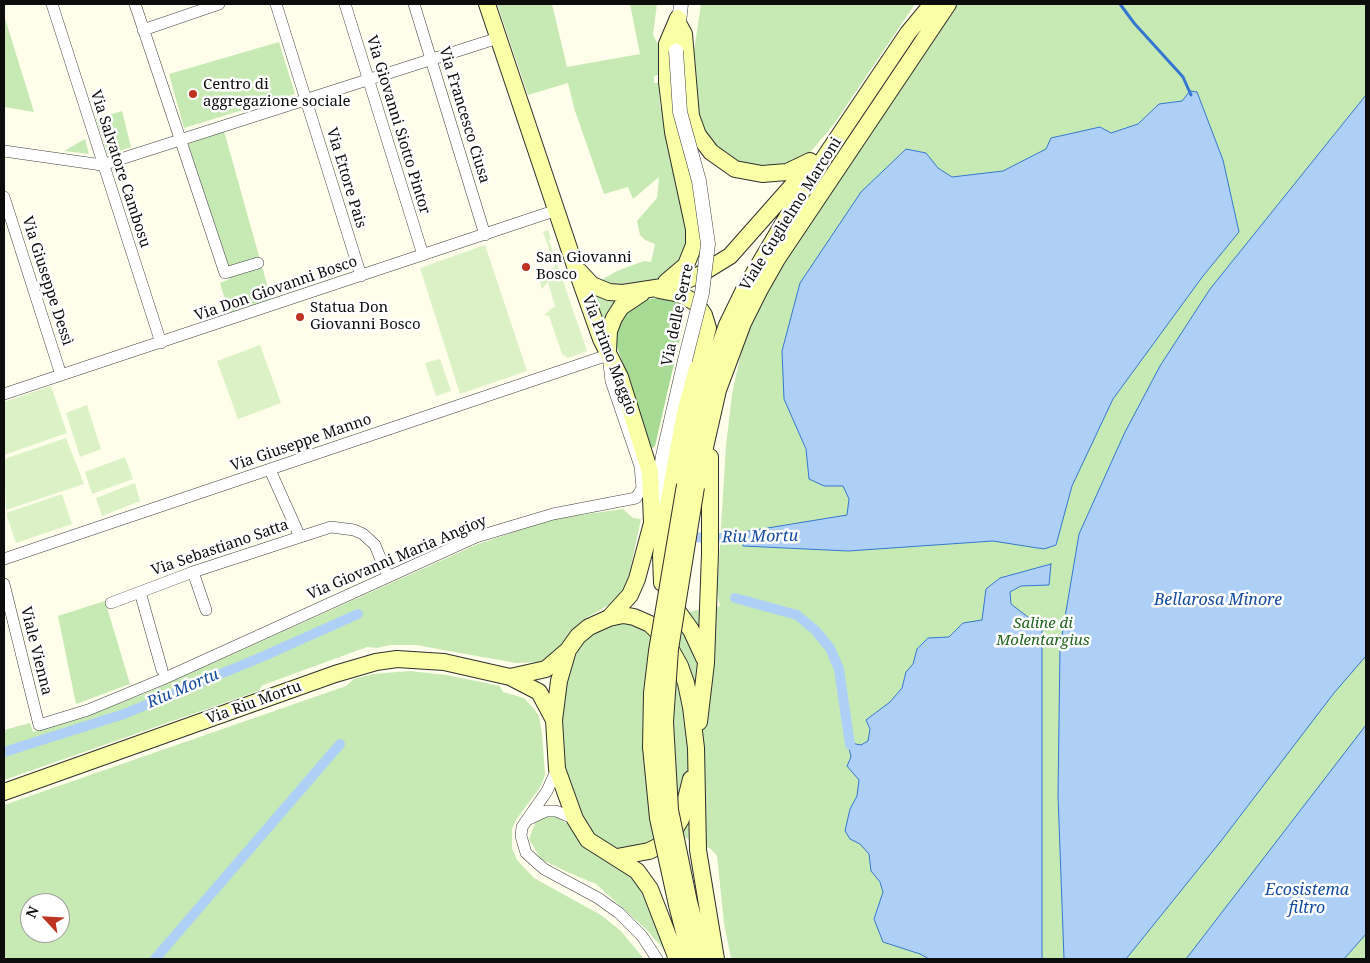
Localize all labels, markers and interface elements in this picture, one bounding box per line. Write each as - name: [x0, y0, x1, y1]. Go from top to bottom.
- street label: Via Giovanni Siotto Pintor: [362, 33, 434, 217]
- street label: Via Francesco Ciusa: [435, 45, 493, 185]
- place label: Centro di aggregazione sociale: [203, 76, 351, 111]
- street label: Via Salvatore Cambosu: [86, 88, 154, 250]
- marker: Centro di aggregazione sociale: [187, 88, 199, 100]
- street label: Via Ettore Pais: [322, 126, 370, 230]
- street label: Viale Guglielmo Marconi: [736, 134, 846, 294]
- street label: Via Giuseppe Dessì: [18, 214, 76, 348]
- place label: San Giovanni Bosco: [536, 249, 632, 284]
- street label: Via Don Giovanni Bosco: [192, 253, 360, 325]
- marker: San Giovanni Bosco: [520, 261, 532, 273]
- street label: Via delle Serre: [658, 262, 698, 368]
- street label: Via Primo Maggio: [578, 292, 640, 418]
- place label: Statua Don Giovanni Bosco: [310, 299, 421, 334]
- marker: Statua Don Giovanni Bosco: [294, 311, 306, 323]
- street label: Via Giuseppe Manno: [228, 410, 374, 476]
- street label: Via Giovanni Maria Angioy: [305, 512, 489, 604]
- street label: Via Sebastiano Satta: [149, 516, 291, 580]
- water label: Riu Mortu: [722, 527, 798, 547]
- water label: Bellarosa Minore: [1154, 590, 1282, 610]
- street label: Viale Vienna: [16, 605, 56, 697]
- park label: Saline di Molentargius: [996, 615, 1090, 650]
- water label: Riu Mortu: [144, 665, 222, 713]
- street label: Via Riu Mortu: [204, 677, 304, 729]
- water label: Ecosistema filtro: [1265, 880, 1349, 918]
- north arrow: [20, 893, 70, 943]
- text: N: [21, 903, 43, 921]

